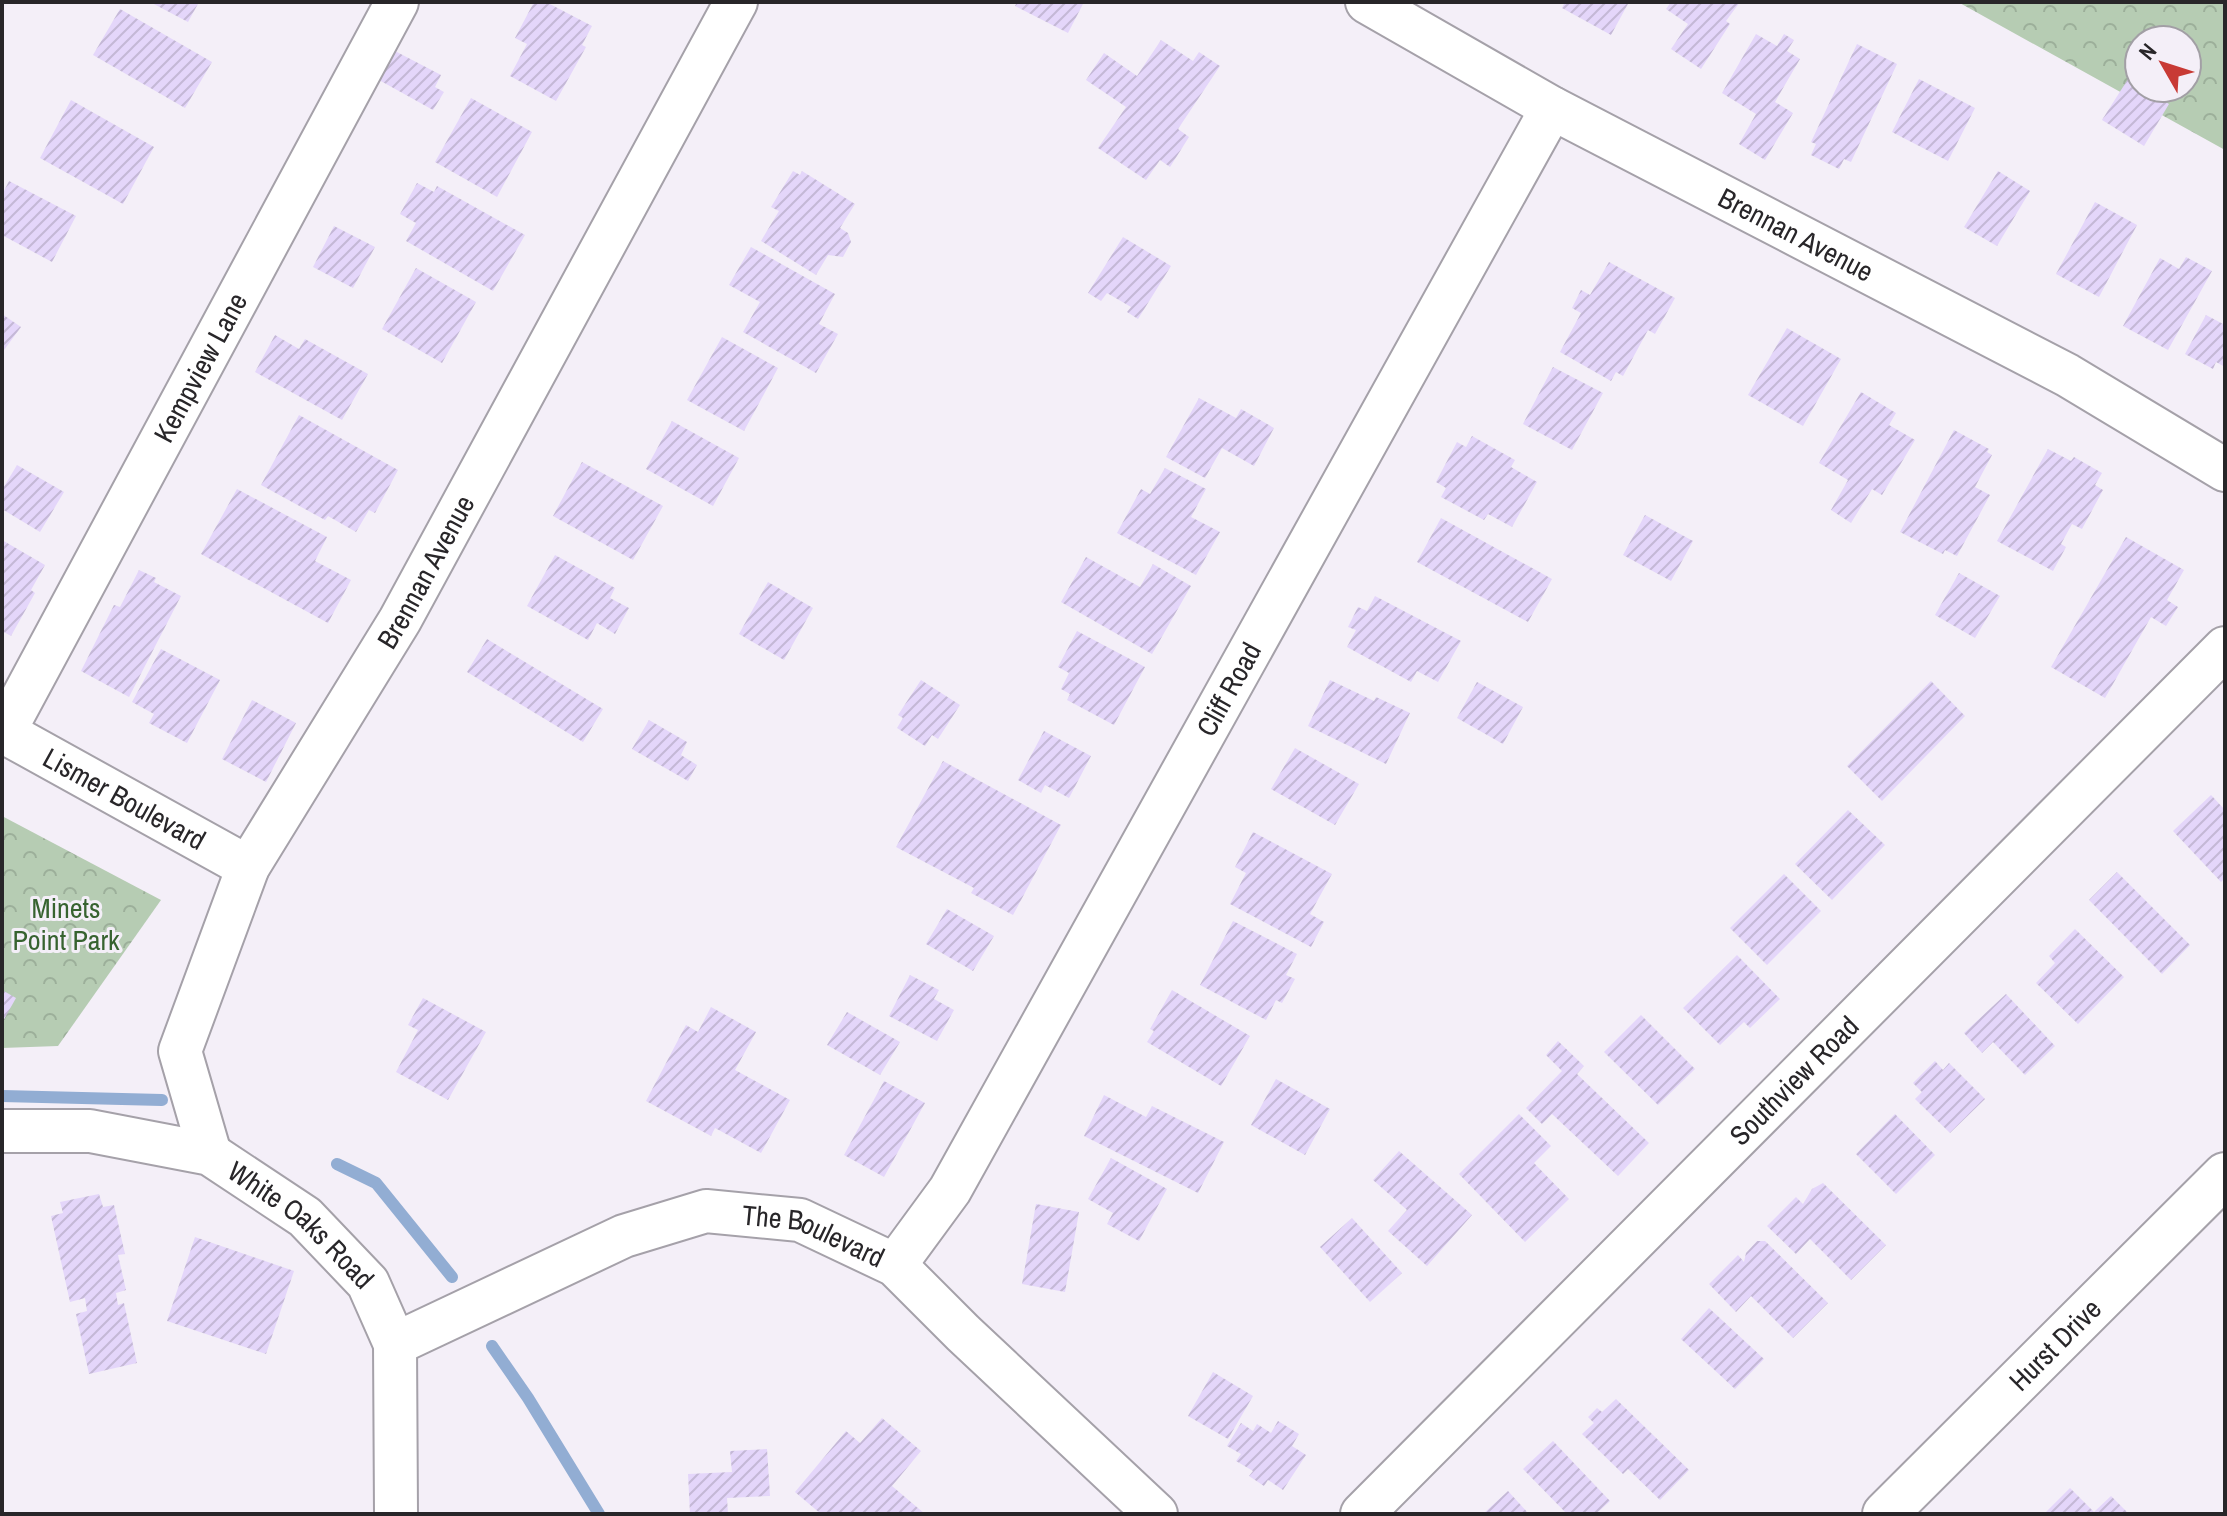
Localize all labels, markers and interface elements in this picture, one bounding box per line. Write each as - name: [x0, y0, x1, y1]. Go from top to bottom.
- north arrow: [2123, 24, 2203, 104]
- text: N: [2132, 37, 2163, 66]
- street label: Brennan Avenue: [1712, 179, 1880, 290]
- street label: Kempview Lane: [144, 286, 256, 449]
- street label: Brennan Avenue: [368, 489, 483, 656]
- street label: Cliff Road: [1187, 636, 1270, 743]
- street label: Lismer Boulevard: [37, 739, 213, 859]
- park label: Minets Point Park: [12, 889, 120, 959]
- street label: Southview Road: [1721, 1007, 1867, 1154]
- street label: White Oaks Road: [220, 1152, 383, 1297]
- street label: The Boulevard: [740, 1196, 891, 1276]
- street label: Hurst Drive: [2000, 1290, 2110, 1399]

